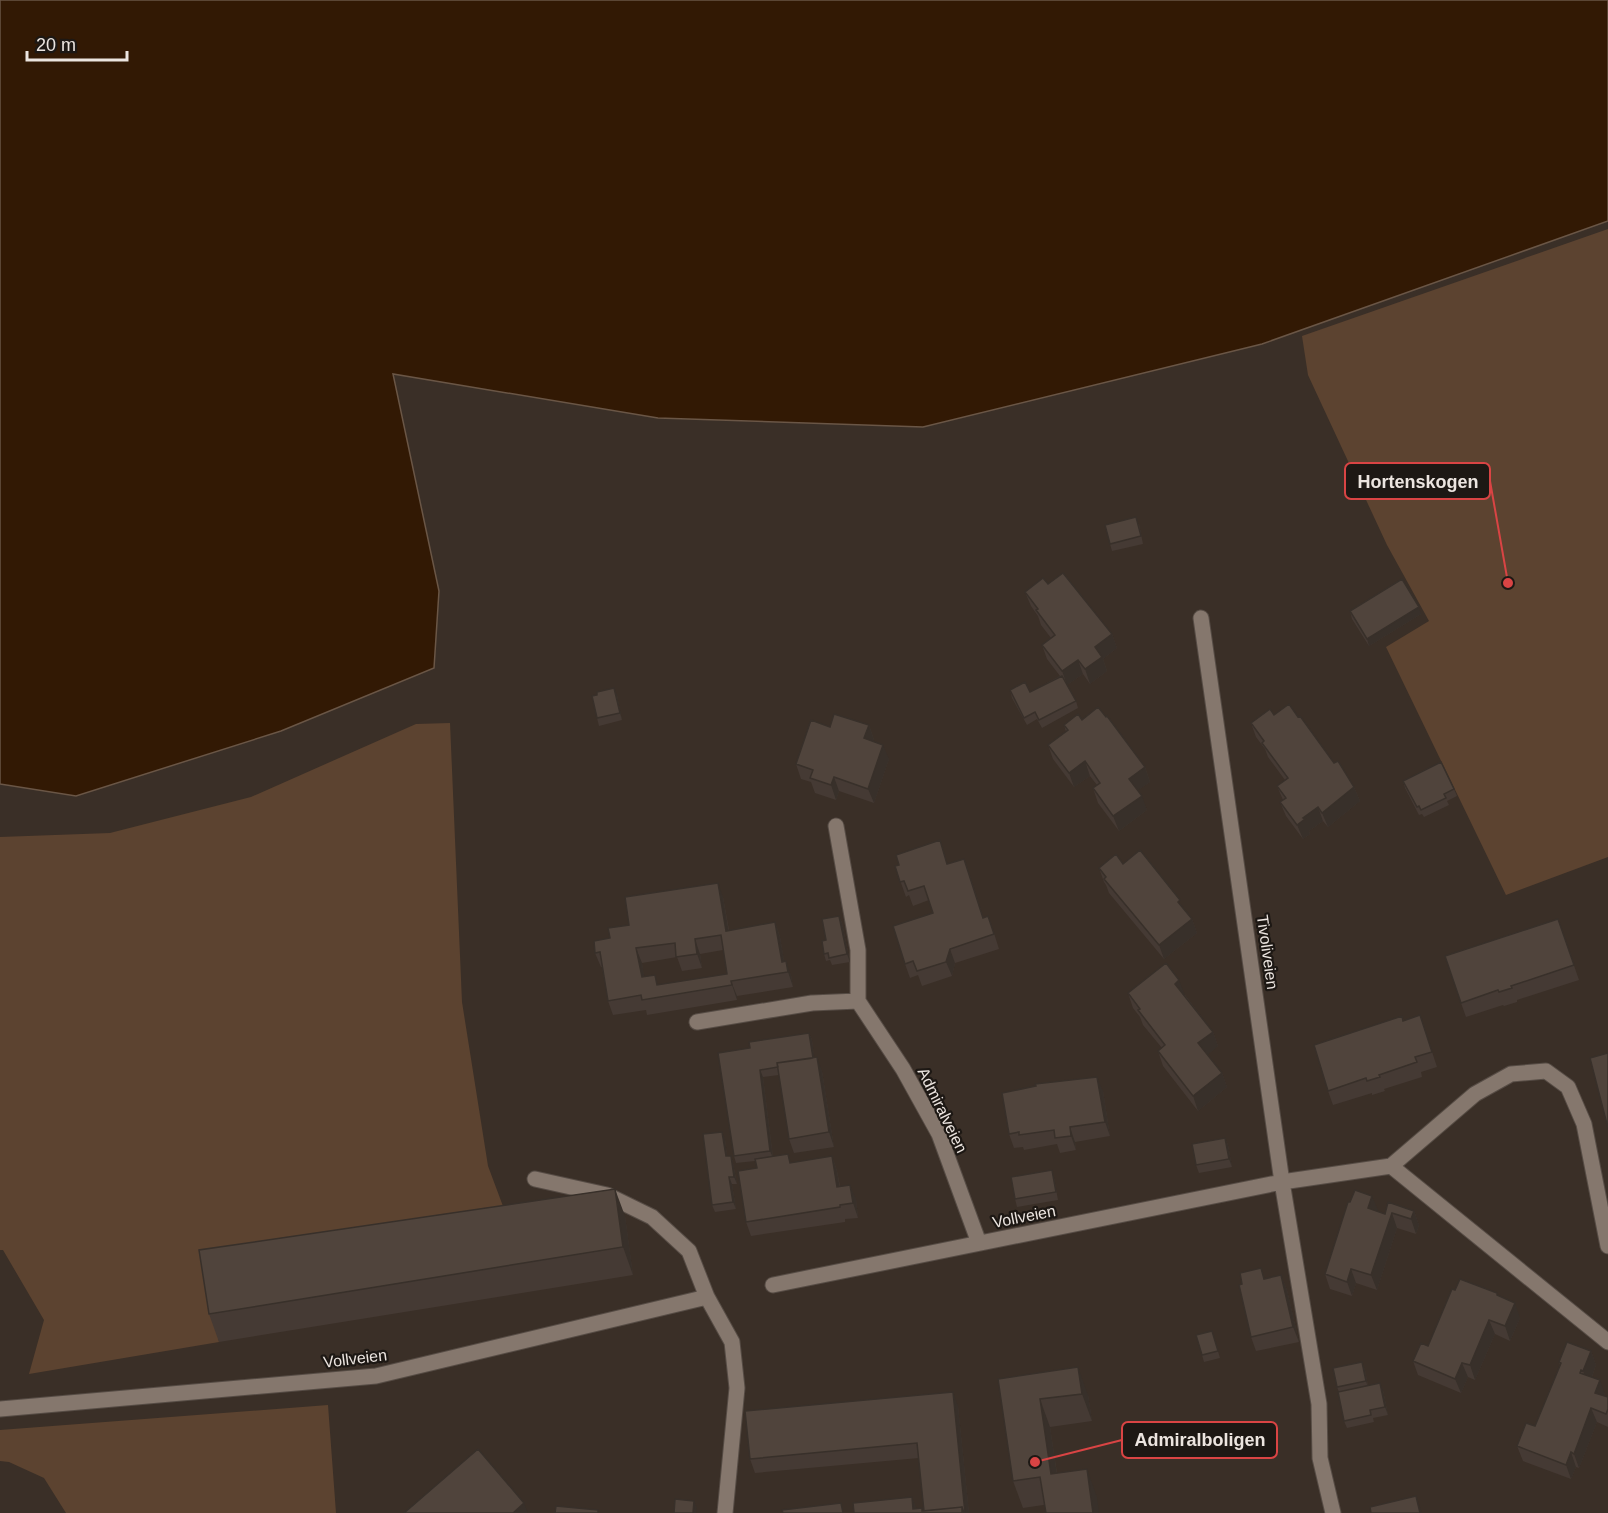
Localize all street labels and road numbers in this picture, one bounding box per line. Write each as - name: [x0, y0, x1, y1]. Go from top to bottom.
- street label: Tivoliveien: [1254, 914, 1281, 990]
- street label: Admiralveien: [915, 1065, 970, 1156]
- street label: Vollveien: [991, 1202, 1057, 1231]
- street label: Vollveien: [322, 1346, 388, 1371]

